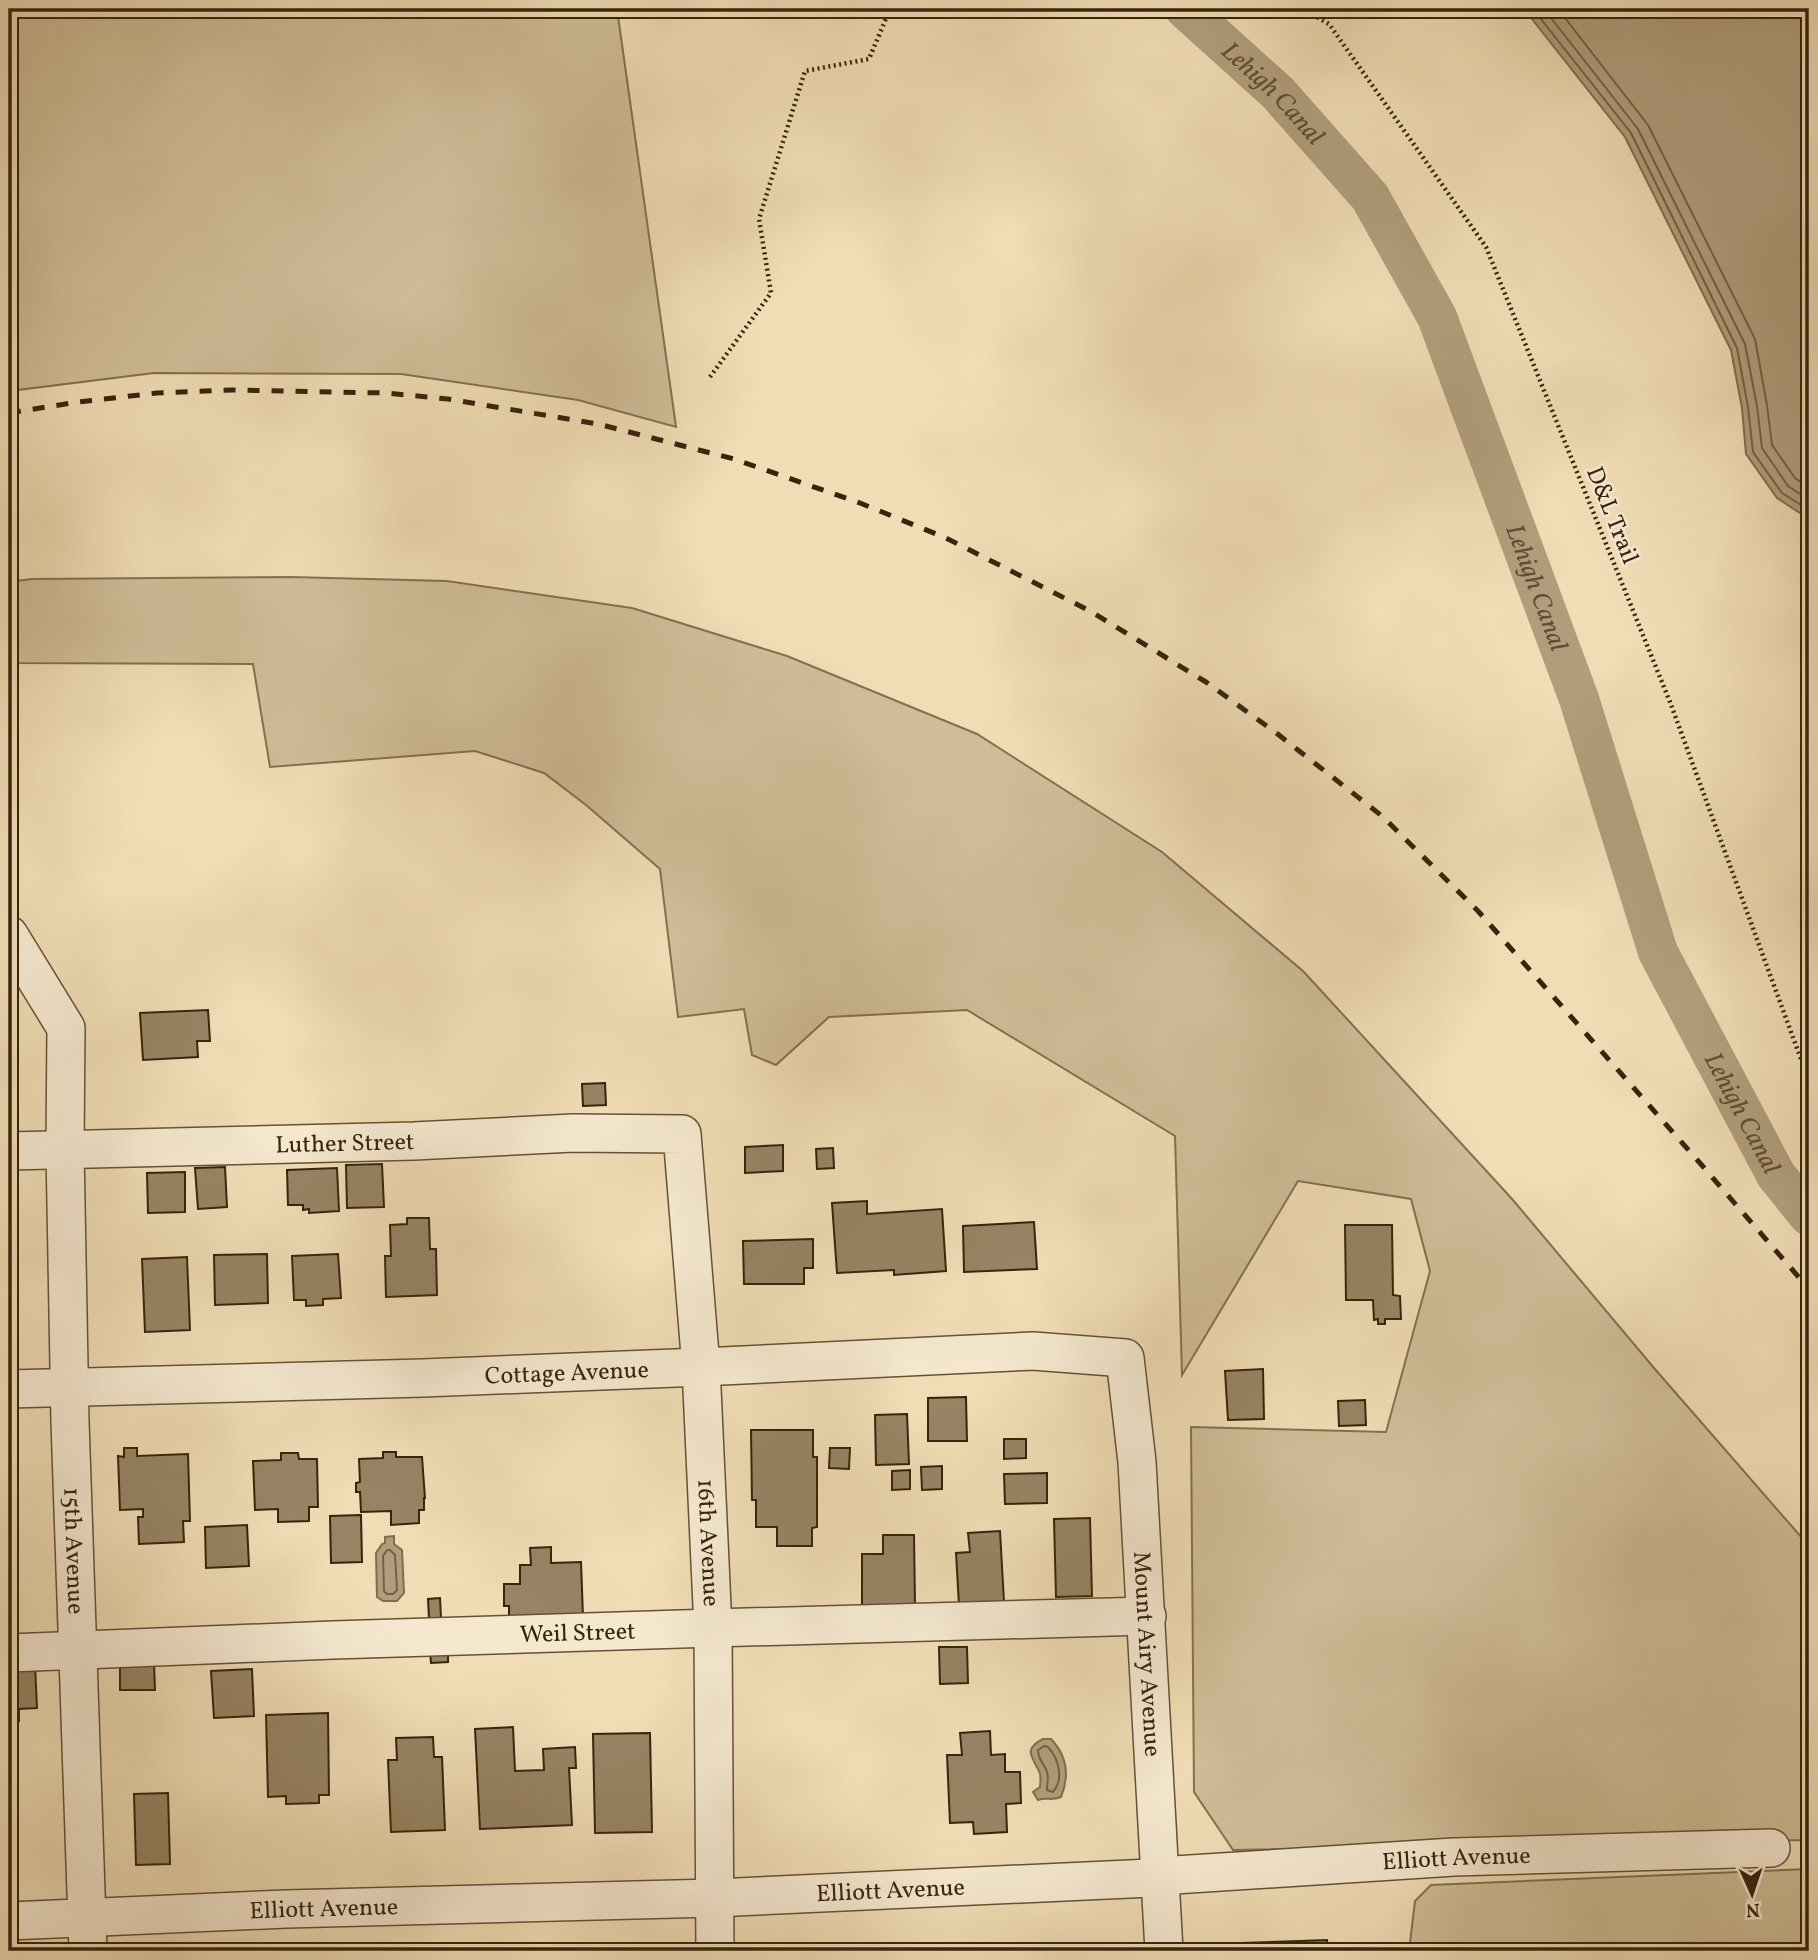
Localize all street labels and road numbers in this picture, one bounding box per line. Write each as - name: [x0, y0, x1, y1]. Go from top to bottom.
- street label: D&L Trail: [1576, 462, 1646, 570]
- street label: Luther Street: [275, 1126, 415, 1163]
- street label: Cottage Avenue: [484, 1354, 649, 1395]
- street label: 16th Avenue: [687, 1478, 727, 1607]
- street label: 15th Avenue: [53, 1487, 92, 1615]
- street label: Mount Airy Avenue: [1123, 1551, 1168, 1758]
- street label: Weil Street: [519, 1615, 636, 1653]
- street label: Elliott Avenue: [1381, 1840, 1531, 1881]
- street label: Elliott Avenue: [815, 1872, 966, 1912]
- street label: Elliott Avenue: [249, 1891, 399, 1930]

